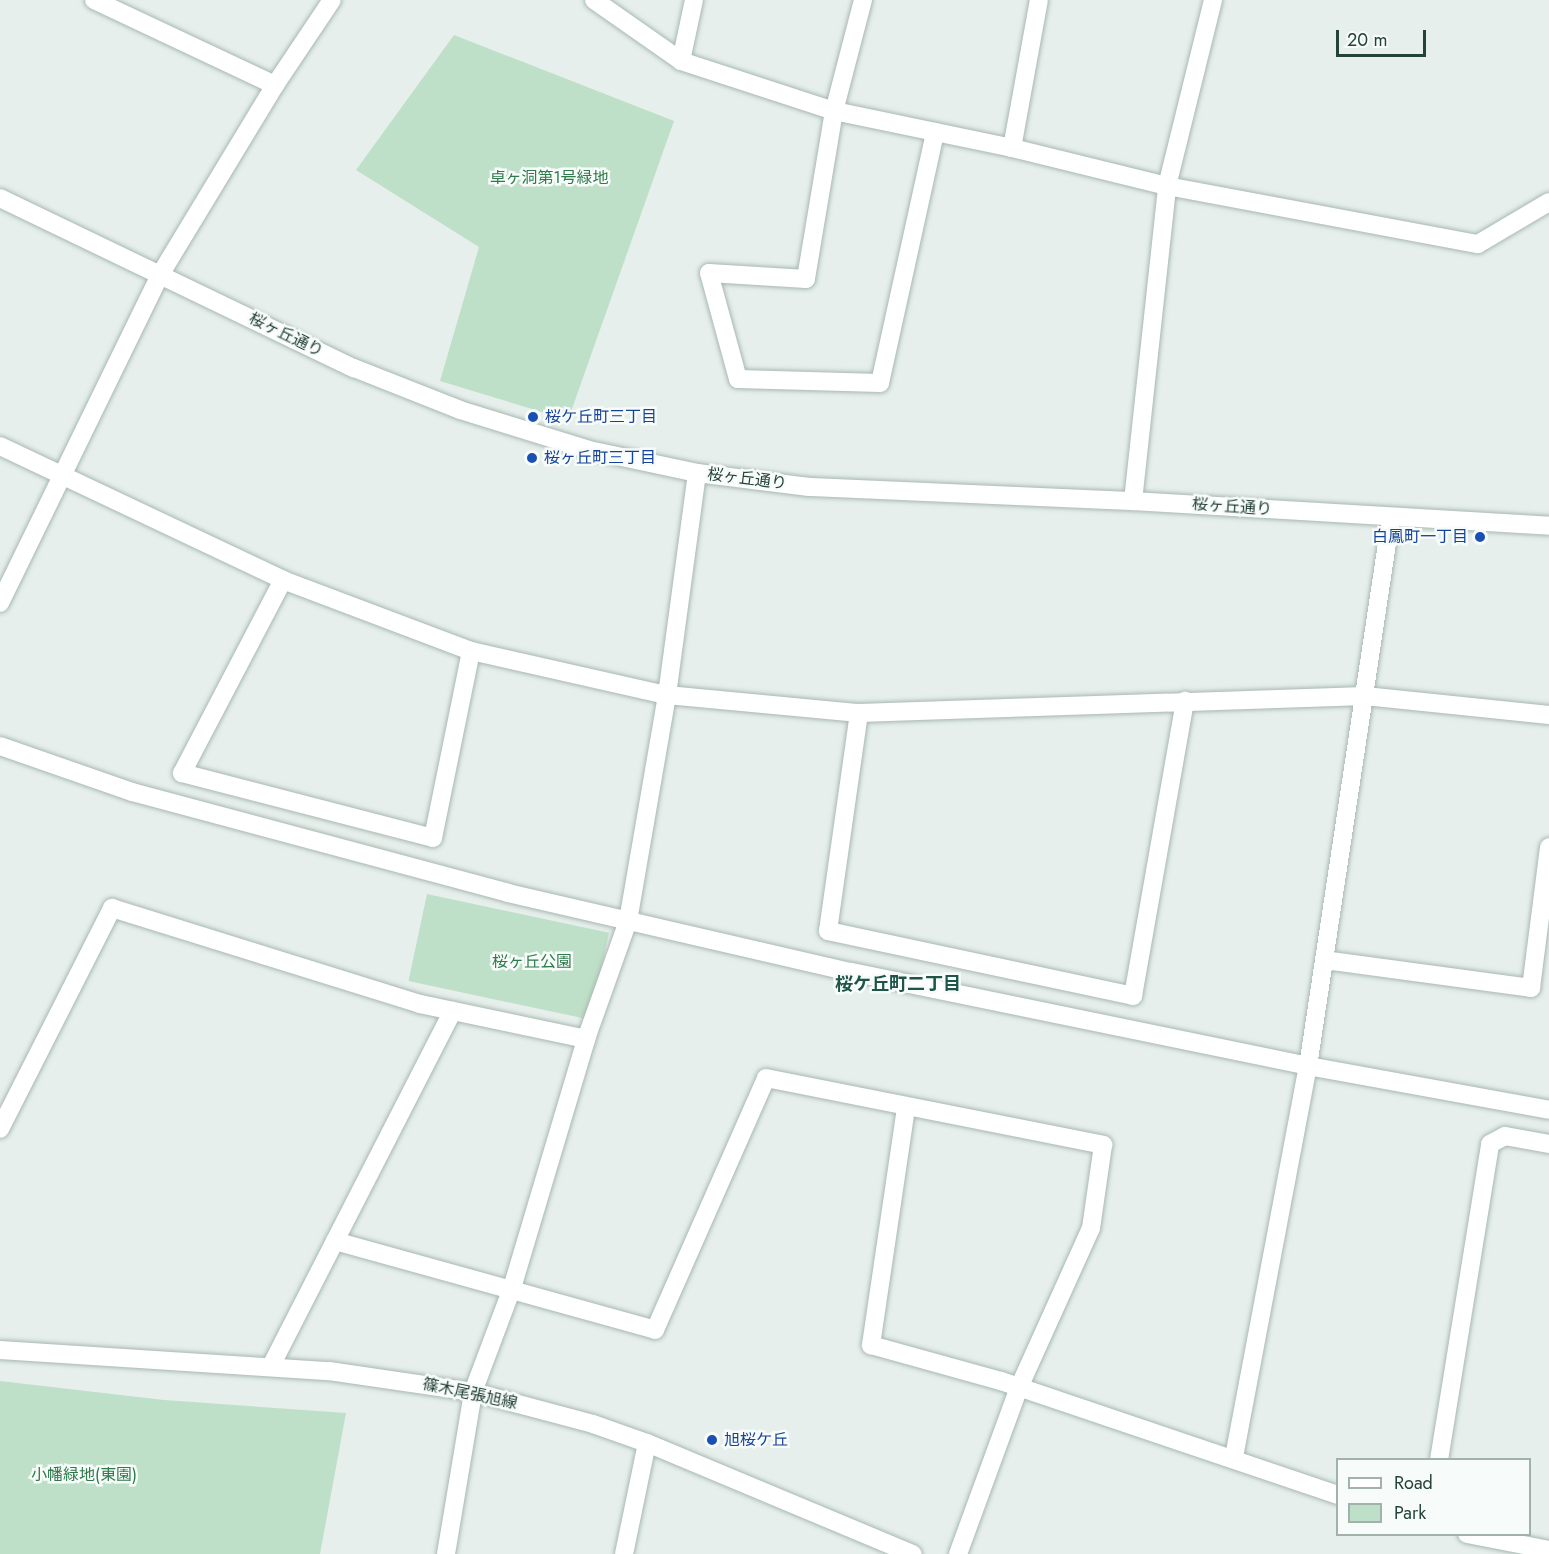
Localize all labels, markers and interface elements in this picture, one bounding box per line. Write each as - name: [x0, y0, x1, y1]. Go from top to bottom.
- scale bar: [1339, 18, 1429, 56]
- text: 20 m: [1347, 27, 1387, 53]
- park label: 卓ヶ洞第1号緑地: [489, 168, 609, 188]
- street label: 桜ヶ丘通り: [246, 309, 326, 361]
- place label: 桜ケ丘町三丁目: [545, 407, 657, 427]
- marker: 桜ケ丘町三丁目: [526, 410, 540, 424]
- place label: 桜ヶ丘町三丁目: [544, 448, 656, 468]
- marker: 桜ヶ丘町三丁目: [525, 451, 539, 465]
- street label: 桜ヶ丘通り: [706, 465, 788, 493]
- street label: 桜ヶ丘通り: [1191, 495, 1273, 519]
- place label: 白鳳町一丁目: [1372, 527, 1468, 547]
- marker: 白鳳町一丁目: [1473, 530, 1487, 544]
- park label: 桜ヶ丘公園: [492, 952, 572, 972]
- district label: 桜ケ丘町二丁目: [835, 973, 961, 995]
- street label: 篠木尾張旭線: [421, 1375, 519, 1413]
- place label: 旭桜ケ丘: [724, 1430, 788, 1450]
- marker: 旭桜ケ丘: [705, 1433, 719, 1447]
- legend: [1336, 1458, 1531, 1536]
- park label: 小幡緑地(東園): [31, 1465, 137, 1485]
- text: Road: [1394, 1470, 1433, 1496]
- text: Park: [1394, 1500, 1426, 1526]

